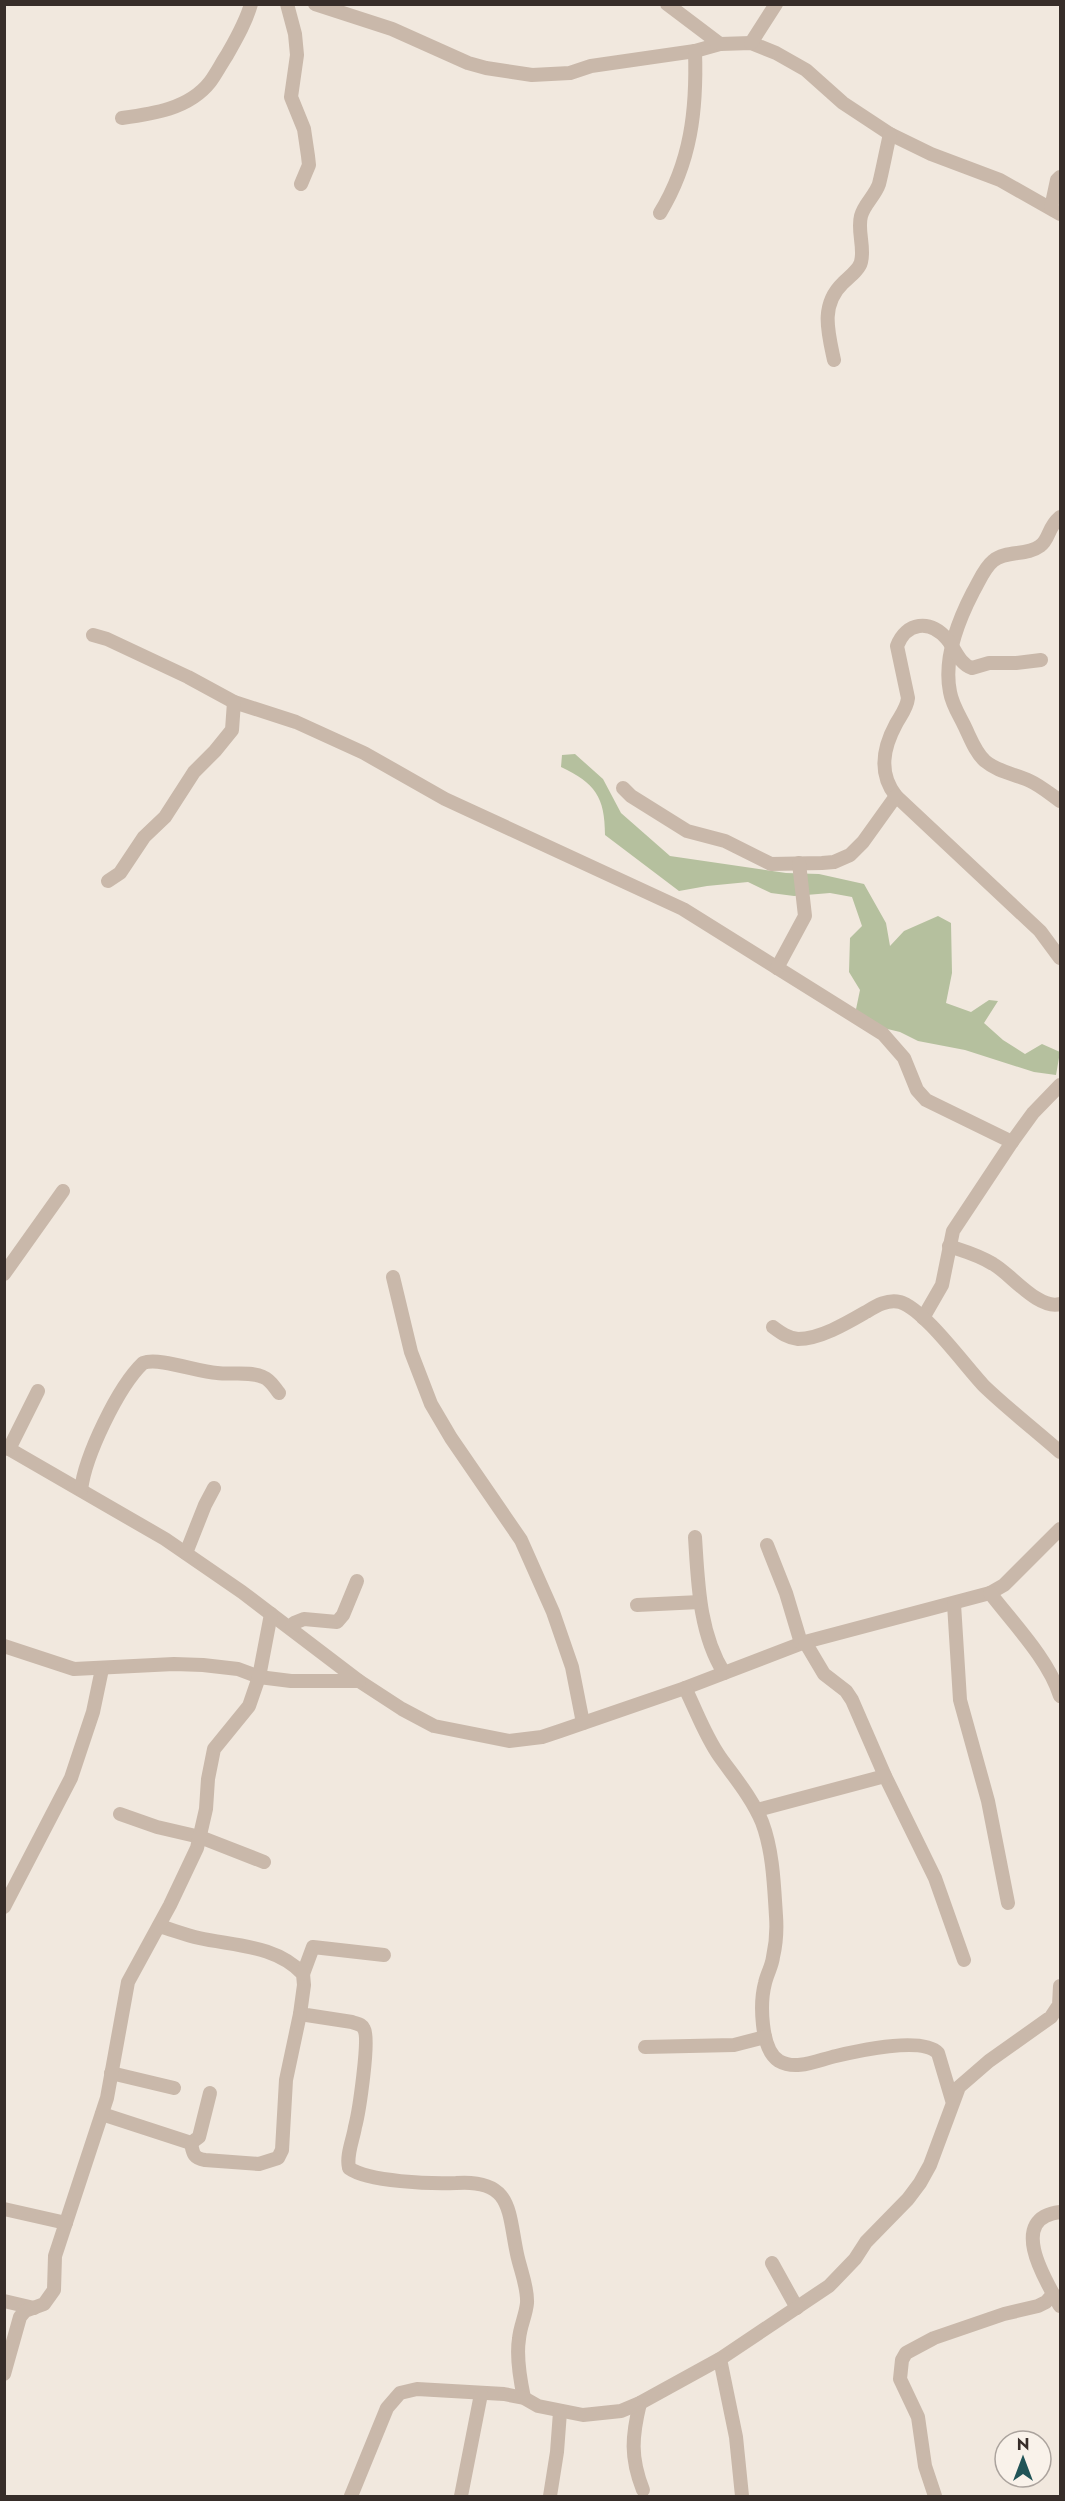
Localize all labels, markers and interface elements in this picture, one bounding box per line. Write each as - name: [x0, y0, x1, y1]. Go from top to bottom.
- north arrow: [993, 2429, 1053, 2489]
- text: N: [1017, 2433, 1029, 2456]

